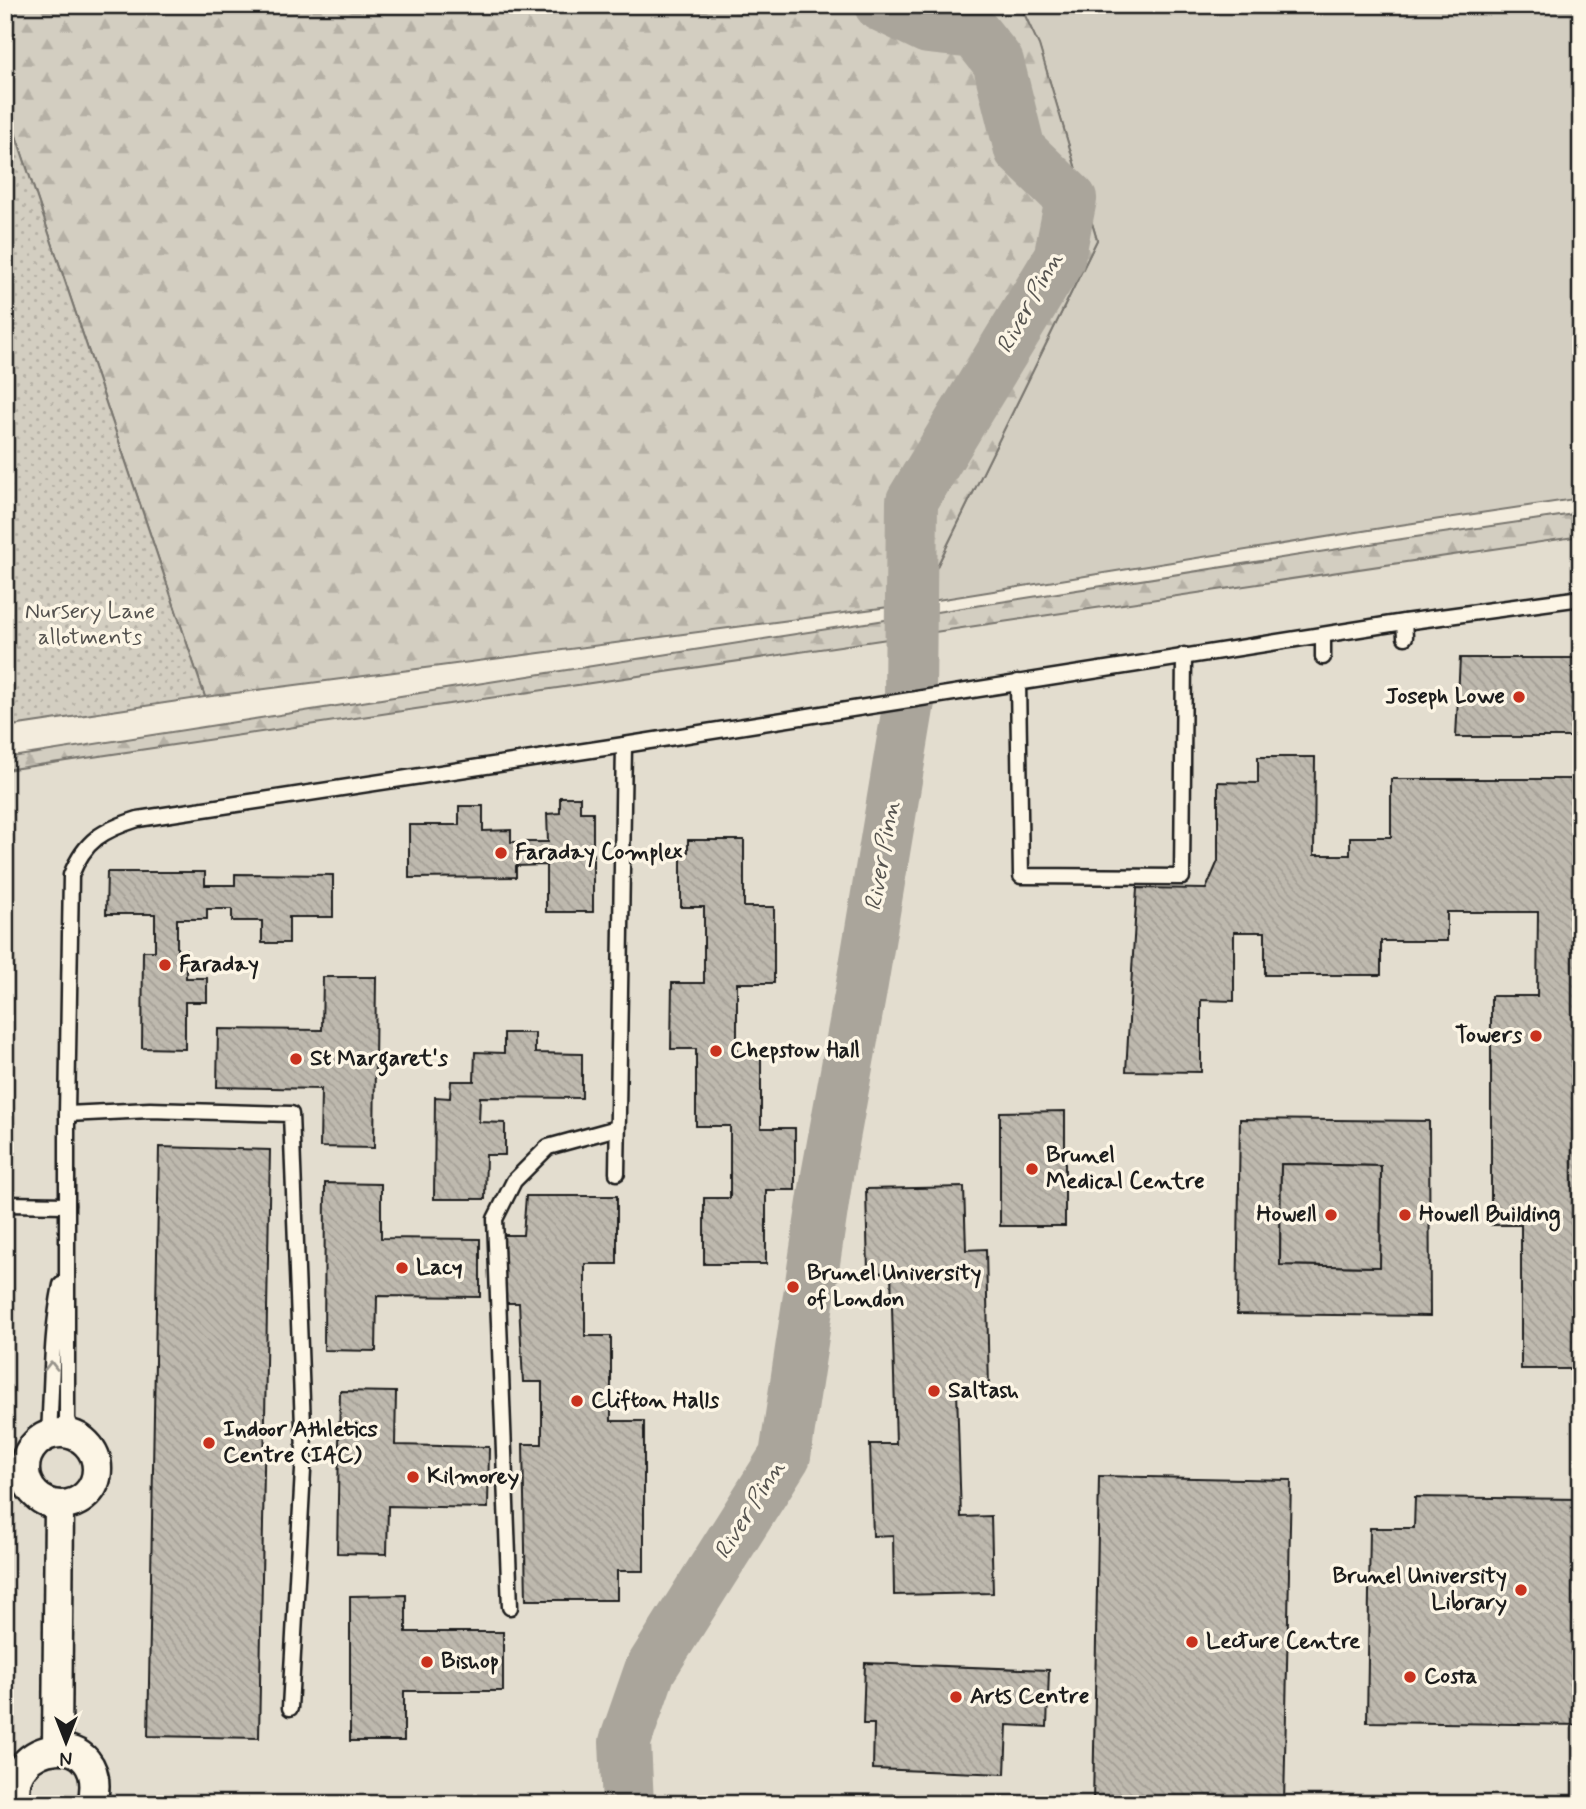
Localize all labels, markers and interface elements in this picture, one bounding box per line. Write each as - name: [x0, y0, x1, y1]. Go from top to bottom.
- water label: River Pinn: [990, 247, 1071, 359]
- park label: Nursery Lane allotments: [25, 597, 155, 653]
- place label: Joseph Lowe: [1385, 682, 1505, 712]
- marker: Joseph Lowe: [1511, 689, 1527, 705]
- water label: River Pinn: [858, 798, 908, 913]
- place label: Faraday Complex: [515, 838, 683, 868]
- marker: Faraday Complex: [493, 845, 509, 861]
- place label: Faraday: [179, 950, 259, 980]
- marker: Faraday: [157, 957, 173, 973]
- place label: Towers: [1455, 1021, 1523, 1051]
- marker: Towers: [1528, 1028, 1544, 1044]
- place label: Chepstow Hall: [730, 1036, 860, 1066]
- marker: Chepstow Hall: [708, 1043, 724, 1059]
- place label: St Margaret's: [310, 1044, 449, 1077]
- marker: St Margaret's: [288, 1051, 304, 1067]
- place label: Brunel Medical Centre: [1046, 1141, 1205, 1197]
- marker: Brunel Medical Centre: [1024, 1161, 1040, 1177]
- place label: Howell: [1256, 1200, 1317, 1230]
- place label: Howell Building: [1419, 1200, 1561, 1232]
- marker: Howell: [1323, 1207, 1339, 1223]
- marker: Howell Building: [1397, 1207, 1413, 1223]
- place label: Lacy: [416, 1253, 463, 1283]
- place label: Brunel University of London: [807, 1259, 982, 1315]
- marker: Lacy: [394, 1260, 410, 1276]
- marker: Brunel University of London: [785, 1279, 801, 1295]
- one-way arrow: [43, 1360, 59, 1371]
- place label: Saltash: [948, 1376, 1019, 1406]
- marker: Saltash: [926, 1383, 942, 1399]
- place label: Clifton Halls: [591, 1386, 720, 1416]
- marker: Clifton Halls: [569, 1393, 585, 1409]
- place label: Indoor Athletics Centre (IAC): [223, 1415, 379, 1471]
- marker: Indoor Athletics Centre (IAC): [201, 1435, 217, 1451]
- water label: River Pinn: [707, 1455, 793, 1565]
- place label: Kilmorey: [427, 1462, 519, 1492]
- marker: Kilmorey: [405, 1469, 421, 1485]
- place label: Brunel University Library: [1333, 1562, 1507, 1618]
- marker: Brunel University Library: [1513, 1582, 1529, 1598]
- place label: Lecture Centre: [1206, 1627, 1361, 1657]
- marker: Lecture Centre: [1184, 1634, 1200, 1650]
- place label: Bishop: [441, 1647, 499, 1677]
- marker: Bishop: [419, 1654, 435, 1670]
- place label: Costa: [1424, 1662, 1478, 1692]
- marker: Costa: [1402, 1669, 1418, 1685]
- place label: Arts Centre: [970, 1682, 1089, 1712]
- marker: Arts Centre: [948, 1689, 964, 1705]
- north arrow: [32, 1708, 102, 1778]
- text: N: [60, 1745, 72, 1770]

